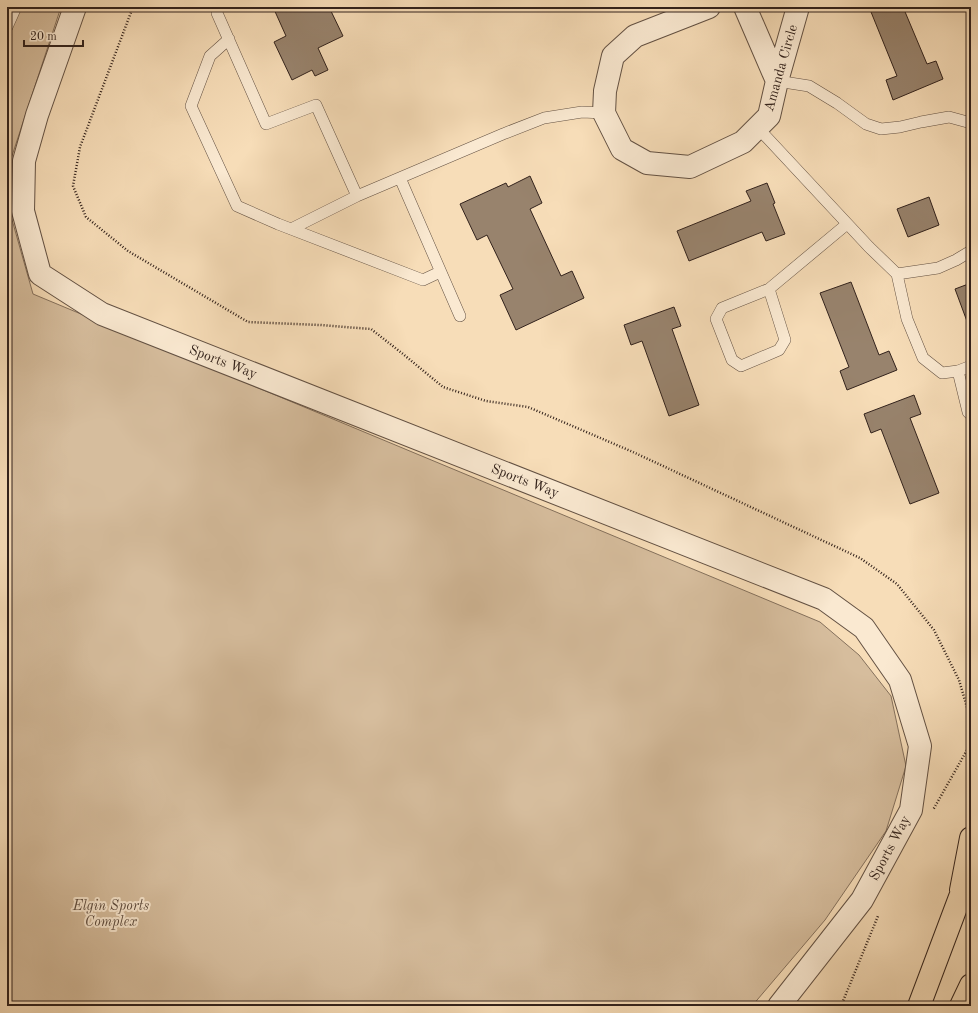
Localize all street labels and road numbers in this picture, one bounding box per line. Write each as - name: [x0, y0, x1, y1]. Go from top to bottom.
- street label: Amanda Circle: [762, 23, 800, 113]
- street label: Sports Way: [187, 343, 259, 382]
- street label: Sports Way: [489, 462, 561, 501]
- street label: Sports Way: [867, 813, 913, 883]

